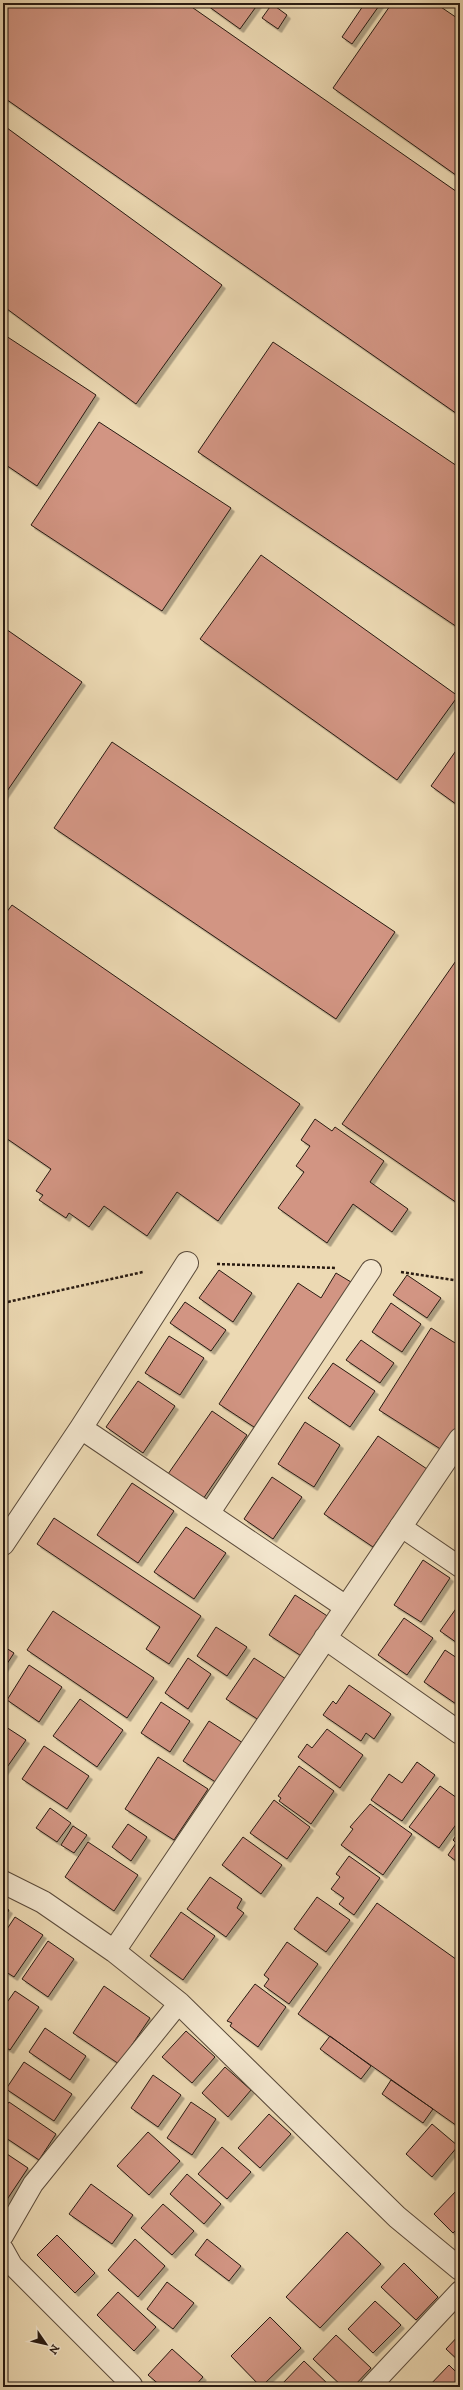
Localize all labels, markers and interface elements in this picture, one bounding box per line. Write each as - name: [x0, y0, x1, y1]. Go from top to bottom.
- north arrow: [26, 2324, 66, 2364]
- text: N: [45, 2341, 62, 2357]

